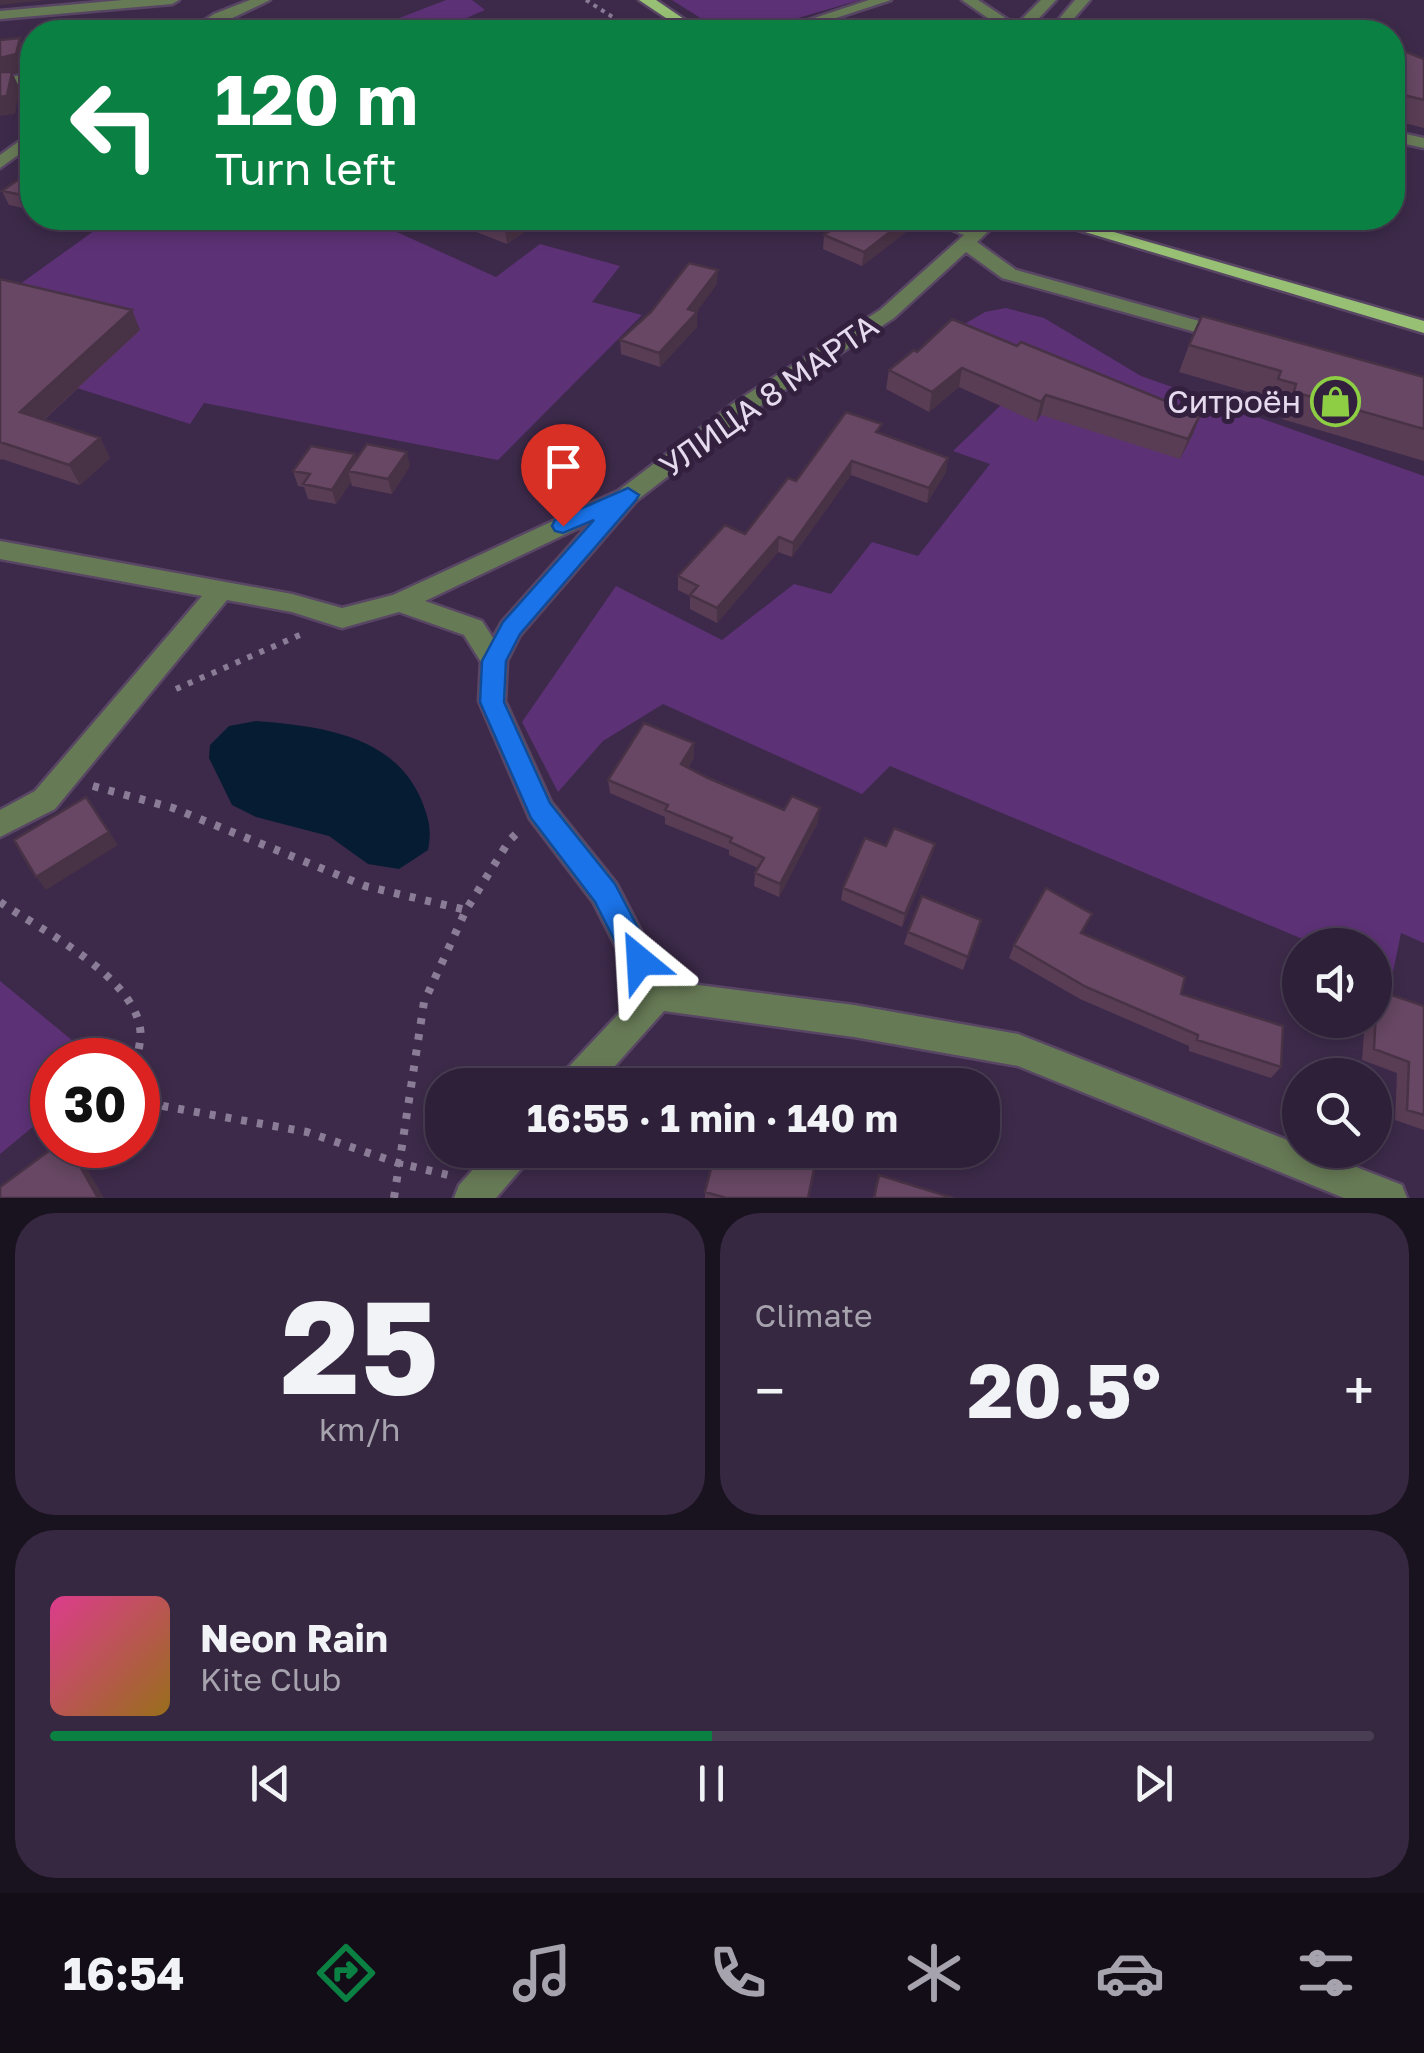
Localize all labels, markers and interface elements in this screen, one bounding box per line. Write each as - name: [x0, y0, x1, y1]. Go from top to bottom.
- text: 120 m: [215, 56, 418, 140]
- icon: left: [50, 60, 180, 190]
- text: Turn left: [215, 141, 397, 195]
- street label: УЛИЦА 8 МАРТА: [652, 306, 885, 485]
- shop icon: Ситроён: [1310, 376, 1362, 428]
- place label: Ситроён: [1167, 382, 1301, 420]
- pin: [521, 424, 606, 527]
- icon: arrive: [536, 439, 591, 494]
- position arrow: [588, 909, 692, 1013]
- map controls: [1282, 928, 1392, 1168]
- button: sound: [1282, 928, 1392, 1038]
- speed limit sign: 30: [30, 1038, 160, 1168]
- button: search: [1282, 1058, 1392, 1168]
- text: 16:55 · 1 min · 140 m: [527, 1095, 898, 1140]
- text: 25: [280, 1267, 439, 1423]
- text: Climate: [755, 1296, 873, 1334]
- text: 20.5°: [967, 1344, 1161, 1435]
- text: −: [755, 1357, 785, 1423]
- text: +: [1344, 1357, 1374, 1423]
- text: km/h: [319, 1410, 400, 1448]
- text: Neon Rain: [200, 1615, 388, 1660]
- text: Kite Club: [200, 1660, 341, 1698]
- icon: previous: [243, 1756, 298, 1811]
- icon: pause: [684, 1756, 739, 1811]
- icon: next: [1126, 1756, 1181, 1811]
- icon: directions: [311, 1938, 381, 2008]
- icon: music: [507, 1938, 577, 2008]
- icon: phone: [703, 1938, 773, 2008]
- icon: climate: [899, 1938, 969, 2008]
- icon: car: [1095, 1938, 1165, 2008]
- icon: filters: [1291, 1938, 1361, 2008]
- text: 16:54: [63, 1946, 185, 2000]

